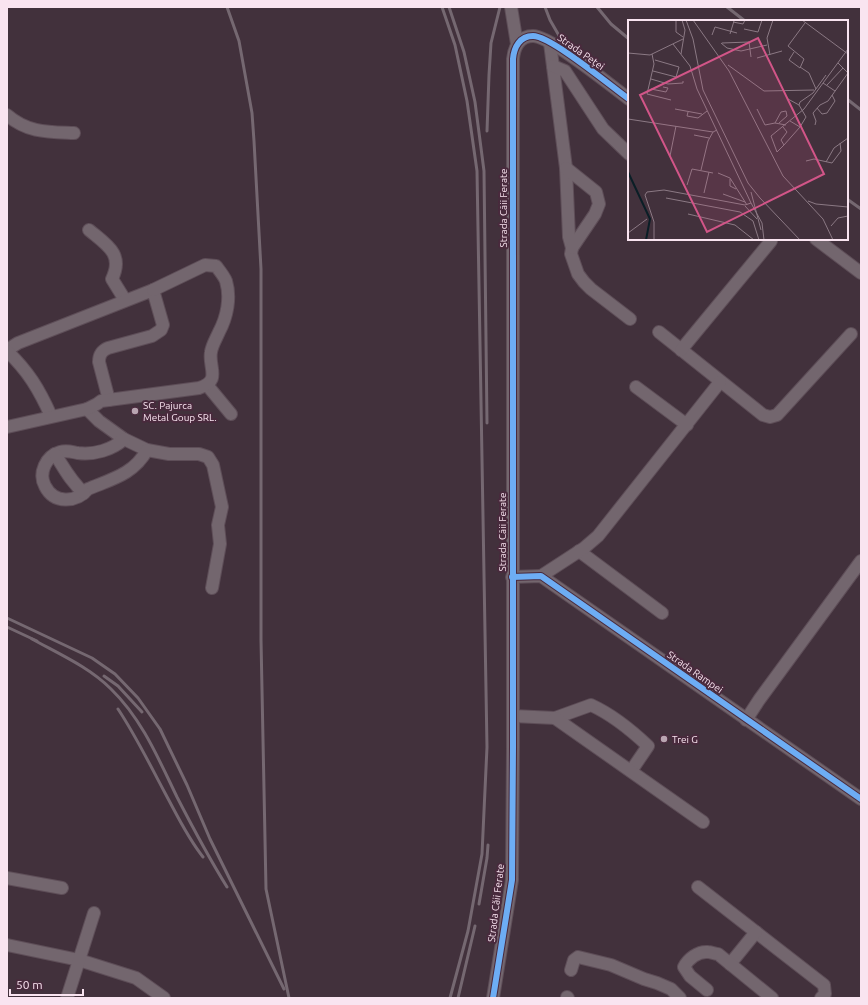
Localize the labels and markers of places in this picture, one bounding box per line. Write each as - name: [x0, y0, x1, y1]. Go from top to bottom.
- place label: SC. Pajurca Metal Goup SRL.: [143, 400, 217, 423]
- marker: SC. Pajurca Metal Goup SRL.: [130, 406, 140, 416]
- marker: Trei G: [659, 734, 669, 744]
- place label: Trei G: [672, 734, 698, 745]

